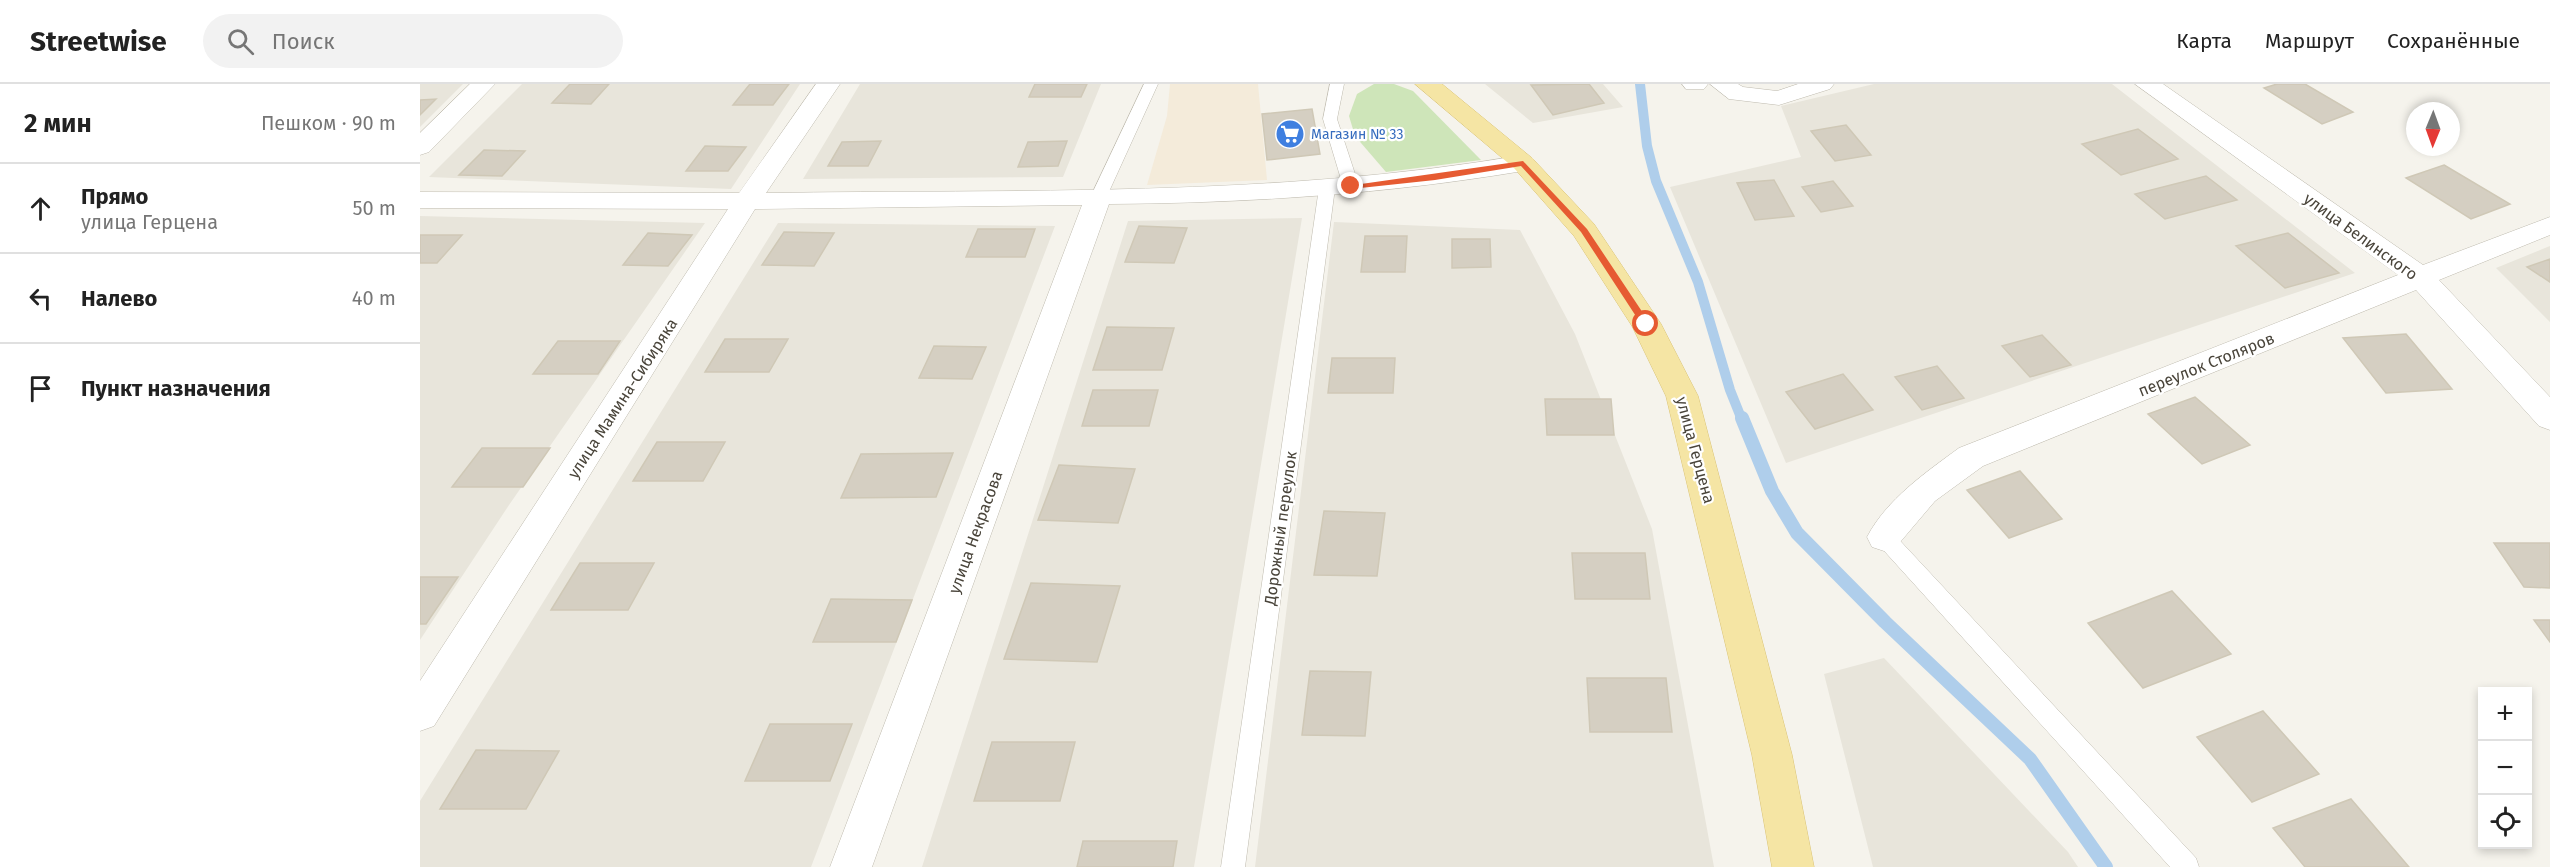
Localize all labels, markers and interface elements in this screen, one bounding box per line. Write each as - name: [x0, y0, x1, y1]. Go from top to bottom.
- search box: [203, 14, 623, 68]
- text: Streetwise: [30, 25, 167, 58]
- icon: search: [224, 25, 257, 58]
- text: Поиск: [272, 28, 335, 55]
- text: Карта: [2176, 28, 2232, 54]
- text: Маршрут: [2265, 28, 2354, 54]
- text: Сохранённые: [2387, 28, 2520, 54]
- north arrow: [2406, 102, 2460, 156]
- text: 2 мин: [24, 108, 92, 139]
- text: Пешком · 90 m: [261, 111, 396, 135]
- supermarket icon: Магазин № 33: [1274, 118, 1306, 150]
- place label: Магазин № 33: [1311, 126, 1403, 143]
- route end: [1337, 172, 1363, 198]
- text: Прямо: [81, 183, 148, 210]
- street label: улица Белинского: [2300, 189, 2421, 284]
- icon: ahead: [24, 192, 57, 225]
- text: 50 m: [352, 196, 396, 220]
- text: улица Герцена: [81, 210, 218, 234]
- icon: left: [24, 282, 57, 315]
- text: Налево: [81, 285, 157, 312]
- text: 40 m: [352, 286, 396, 310]
- route start: [1632, 310, 1658, 336]
- street label: улица Мамина-Сибиряка: [564, 315, 681, 482]
- street label: переулок Столяров: [2135, 328, 2277, 400]
- icon: arrive: [24, 372, 57, 405]
- text: Пункт назначения: [81, 375, 271, 402]
- street label: улица Герцена: [1672, 395, 1719, 506]
- street label: Дорожный переулок: [1260, 449, 1301, 607]
- street label: улица Некрасова: [944, 468, 1006, 596]
- map controls: [2478, 687, 2532, 849]
- button: +: [2478, 687, 2532, 741]
- button: −: [2478, 741, 2532, 795]
- button: locate: [2478, 795, 2532, 849]

